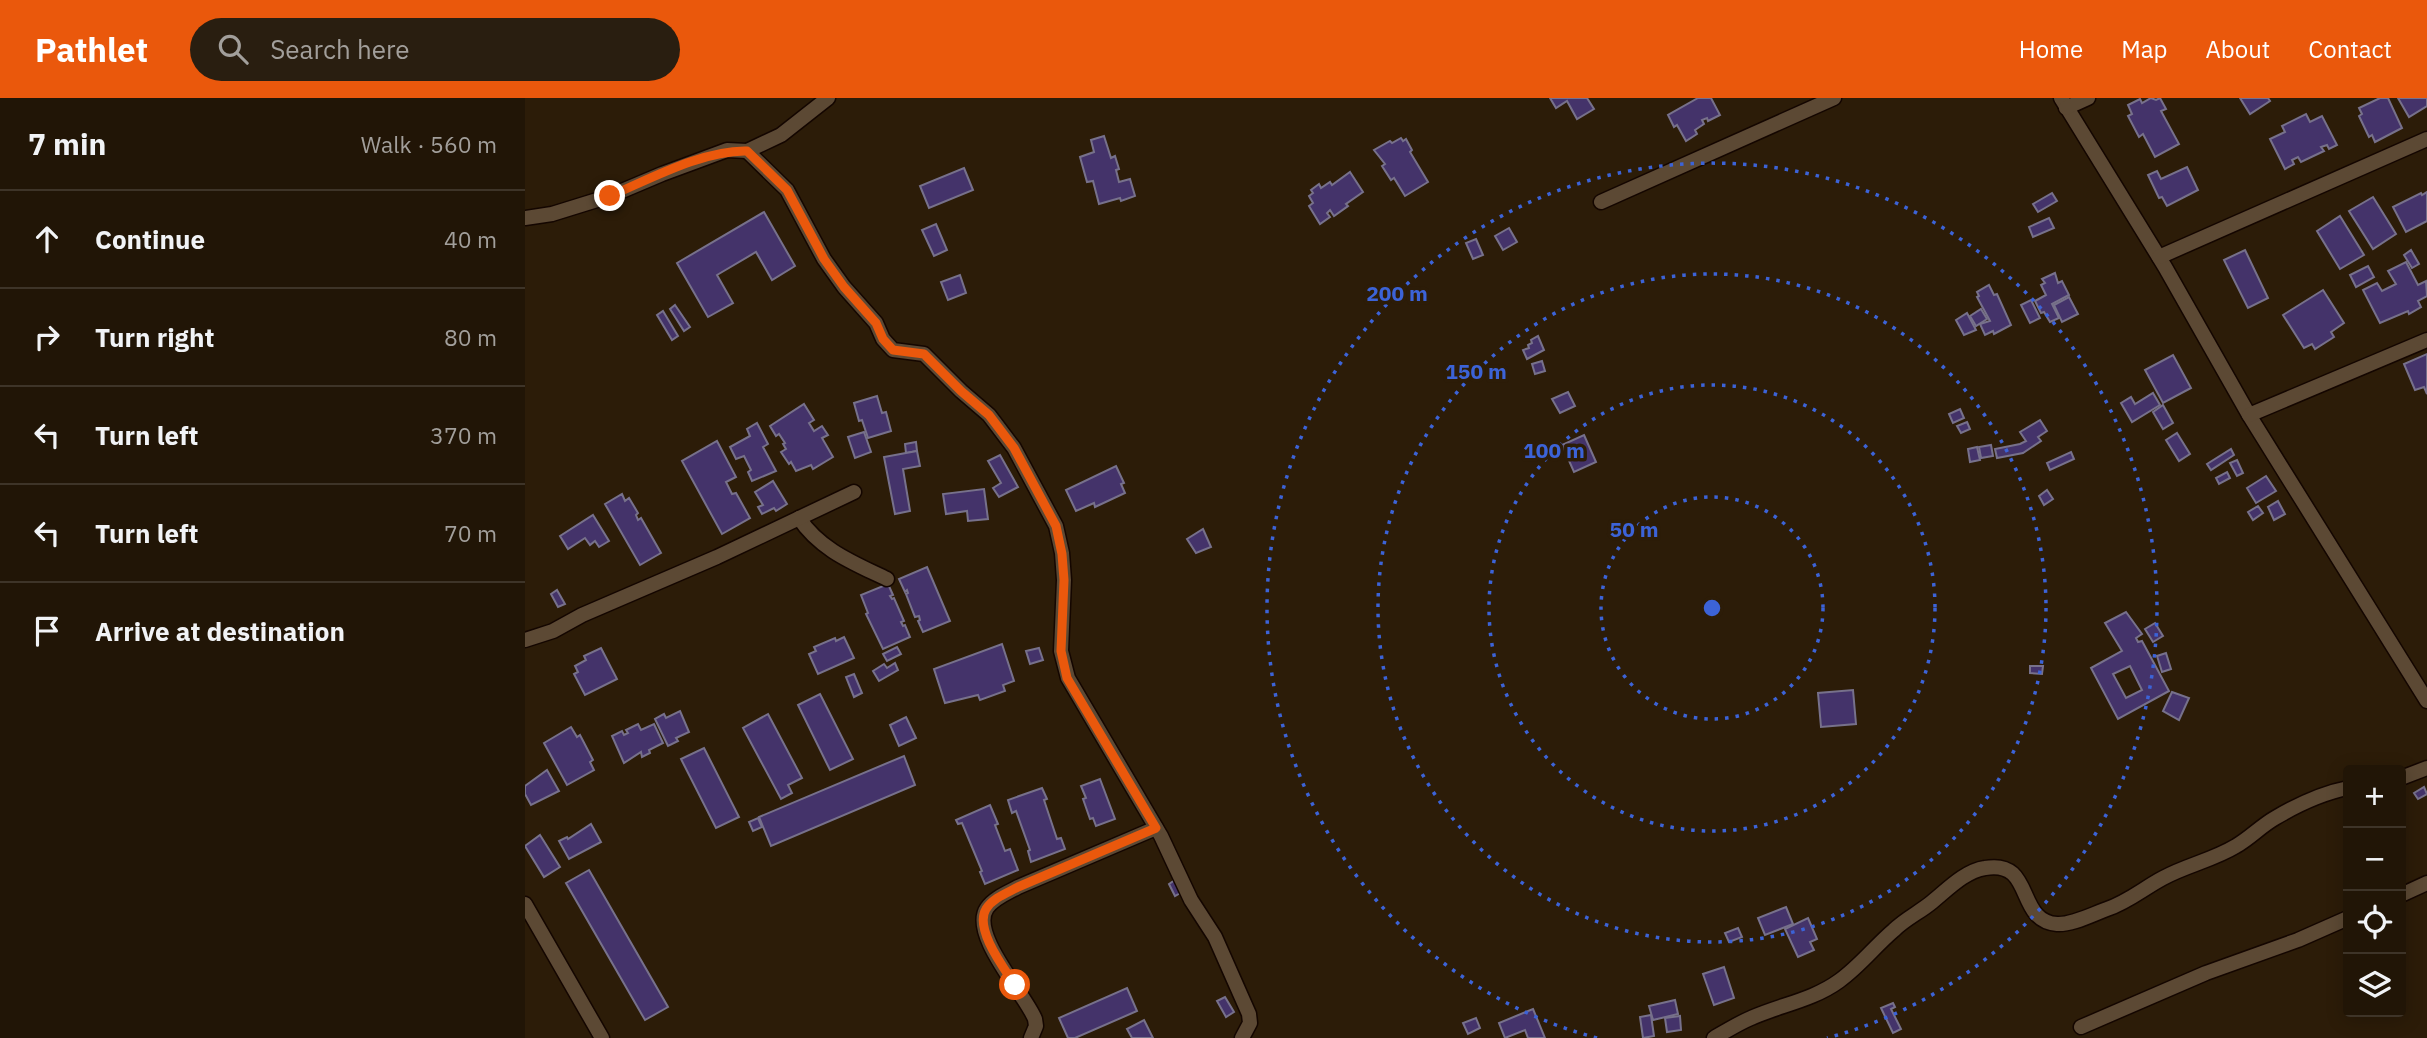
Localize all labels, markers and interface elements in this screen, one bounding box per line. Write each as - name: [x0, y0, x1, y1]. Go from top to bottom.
- search box: [190, 18, 680, 81]
- text: Pathlet: [35, 28, 148, 71]
- icon: search: [214, 30, 252, 68]
- text: Search here: [270, 32, 410, 66]
- text: Home: [2019, 33, 2083, 65]
- text: Map: [2121, 33, 2167, 65]
- text: About: [2205, 33, 2270, 65]
- text: Contact: [2308, 33, 2392, 65]
- text: 7 min: [28, 124, 106, 163]
- text: Walk · 560 m: [361, 129, 497, 159]
- route end: [594, 180, 625, 211]
- icon: ahead: [28, 220, 66, 258]
- text: Continue: [95, 222, 205, 256]
- text: 40 m: [444, 224, 497, 254]
- text: 200 m: [1366, 279, 1428, 307]
- icon: right: [28, 318, 66, 356]
- text: Turn right: [95, 320, 214, 354]
- text: 80 m: [444, 322, 497, 352]
- text: 150 m: [1445, 357, 1507, 385]
- icon: left: [28, 416, 66, 454]
- text: Turn left: [95, 418, 198, 452]
- text: 370 m: [430, 420, 497, 450]
- text: 100 m: [1523, 436, 1585, 464]
- icon: left: [28, 514, 66, 552]
- text: 50 m: [1610, 515, 1658, 543]
- text: Turn left: [95, 516, 198, 550]
- text: 70 m: [444, 518, 497, 548]
- centre of rings: [1700, 596, 1724, 620]
- icon: arrive: [28, 612, 66, 650]
- text: Arrive at destination: [95, 614, 345, 648]
- map controls: [2343, 765, 2406, 1017]
- button: +: [2343, 765, 2406, 828]
- button: −: [2343, 828, 2406, 891]
- button: locate: [2343, 891, 2406, 954]
- button: layers: [2343, 954, 2406, 1017]
- route start: [999, 969, 1030, 1000]

